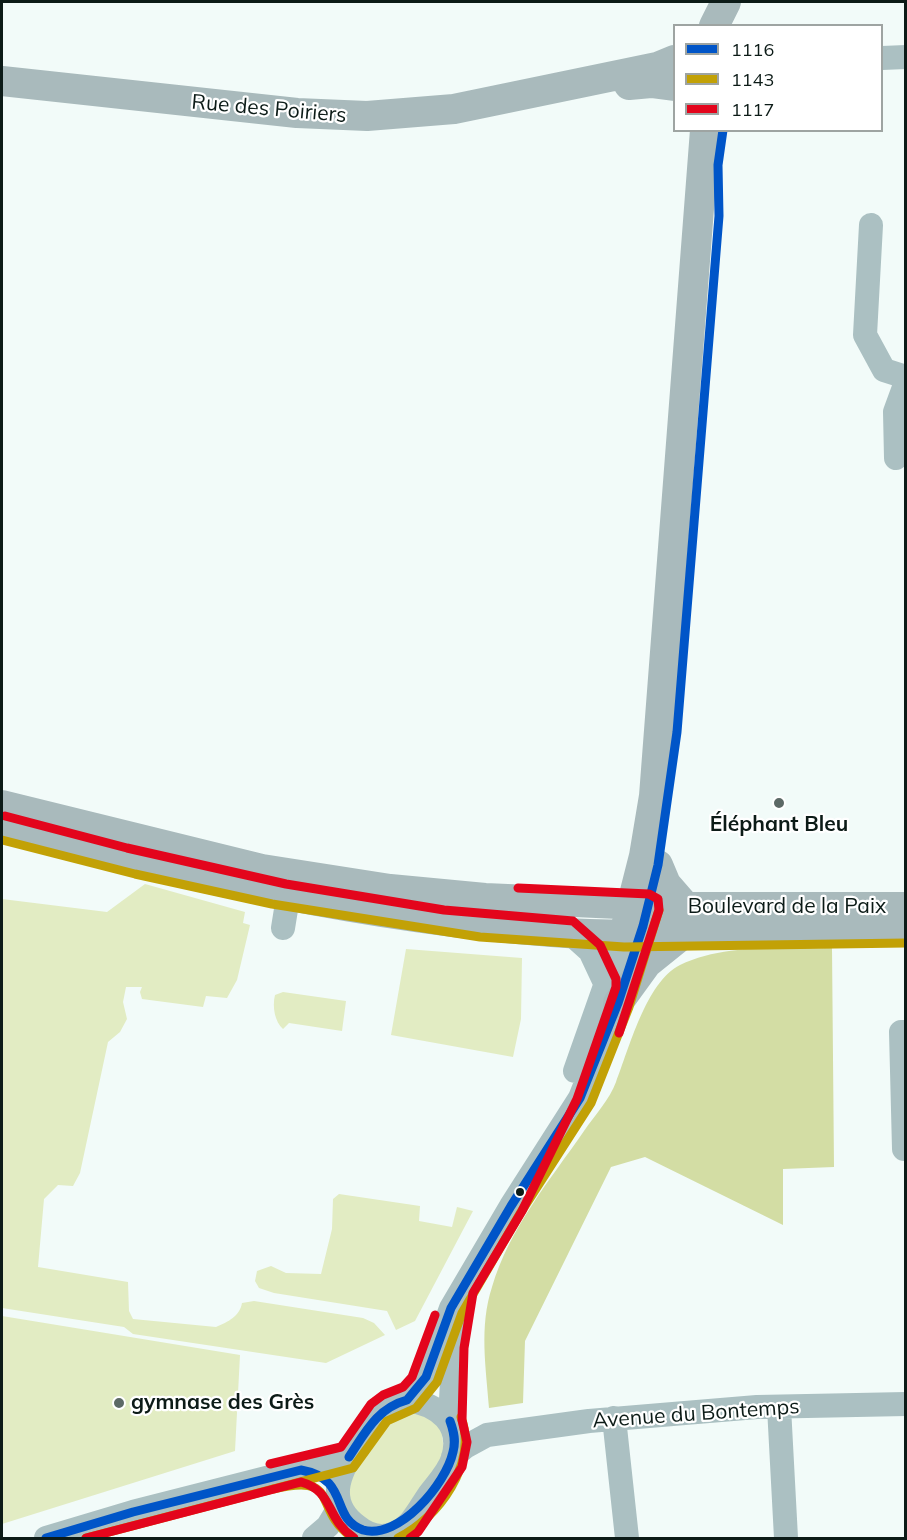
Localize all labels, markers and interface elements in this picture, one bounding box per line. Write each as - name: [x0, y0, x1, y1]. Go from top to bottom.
- legend: [673, 24, 883, 132]
- text: 1116: [731, 38, 774, 61]
- text: 1143: [731, 68, 774, 91]
- street label: Rue des Poiriers: [190, 90, 348, 128]
- text: 1117: [731, 98, 774, 121]
- marker: Éléphant Bleu: [772, 796, 786, 810]
- place label: Éléphant Bleu: [710, 812, 848, 838]
- street label: Boulevard de la Paix: [688, 894, 886, 920]
- unlabelled marker: [514, 1186, 526, 1198]
- place label: gymnase des Grès: [131, 1390, 314, 1416]
- street label: Avenue du Bontemps: [592, 1394, 800, 1434]
- marker: gymnase des Grès: [112, 1396, 126, 1410]

